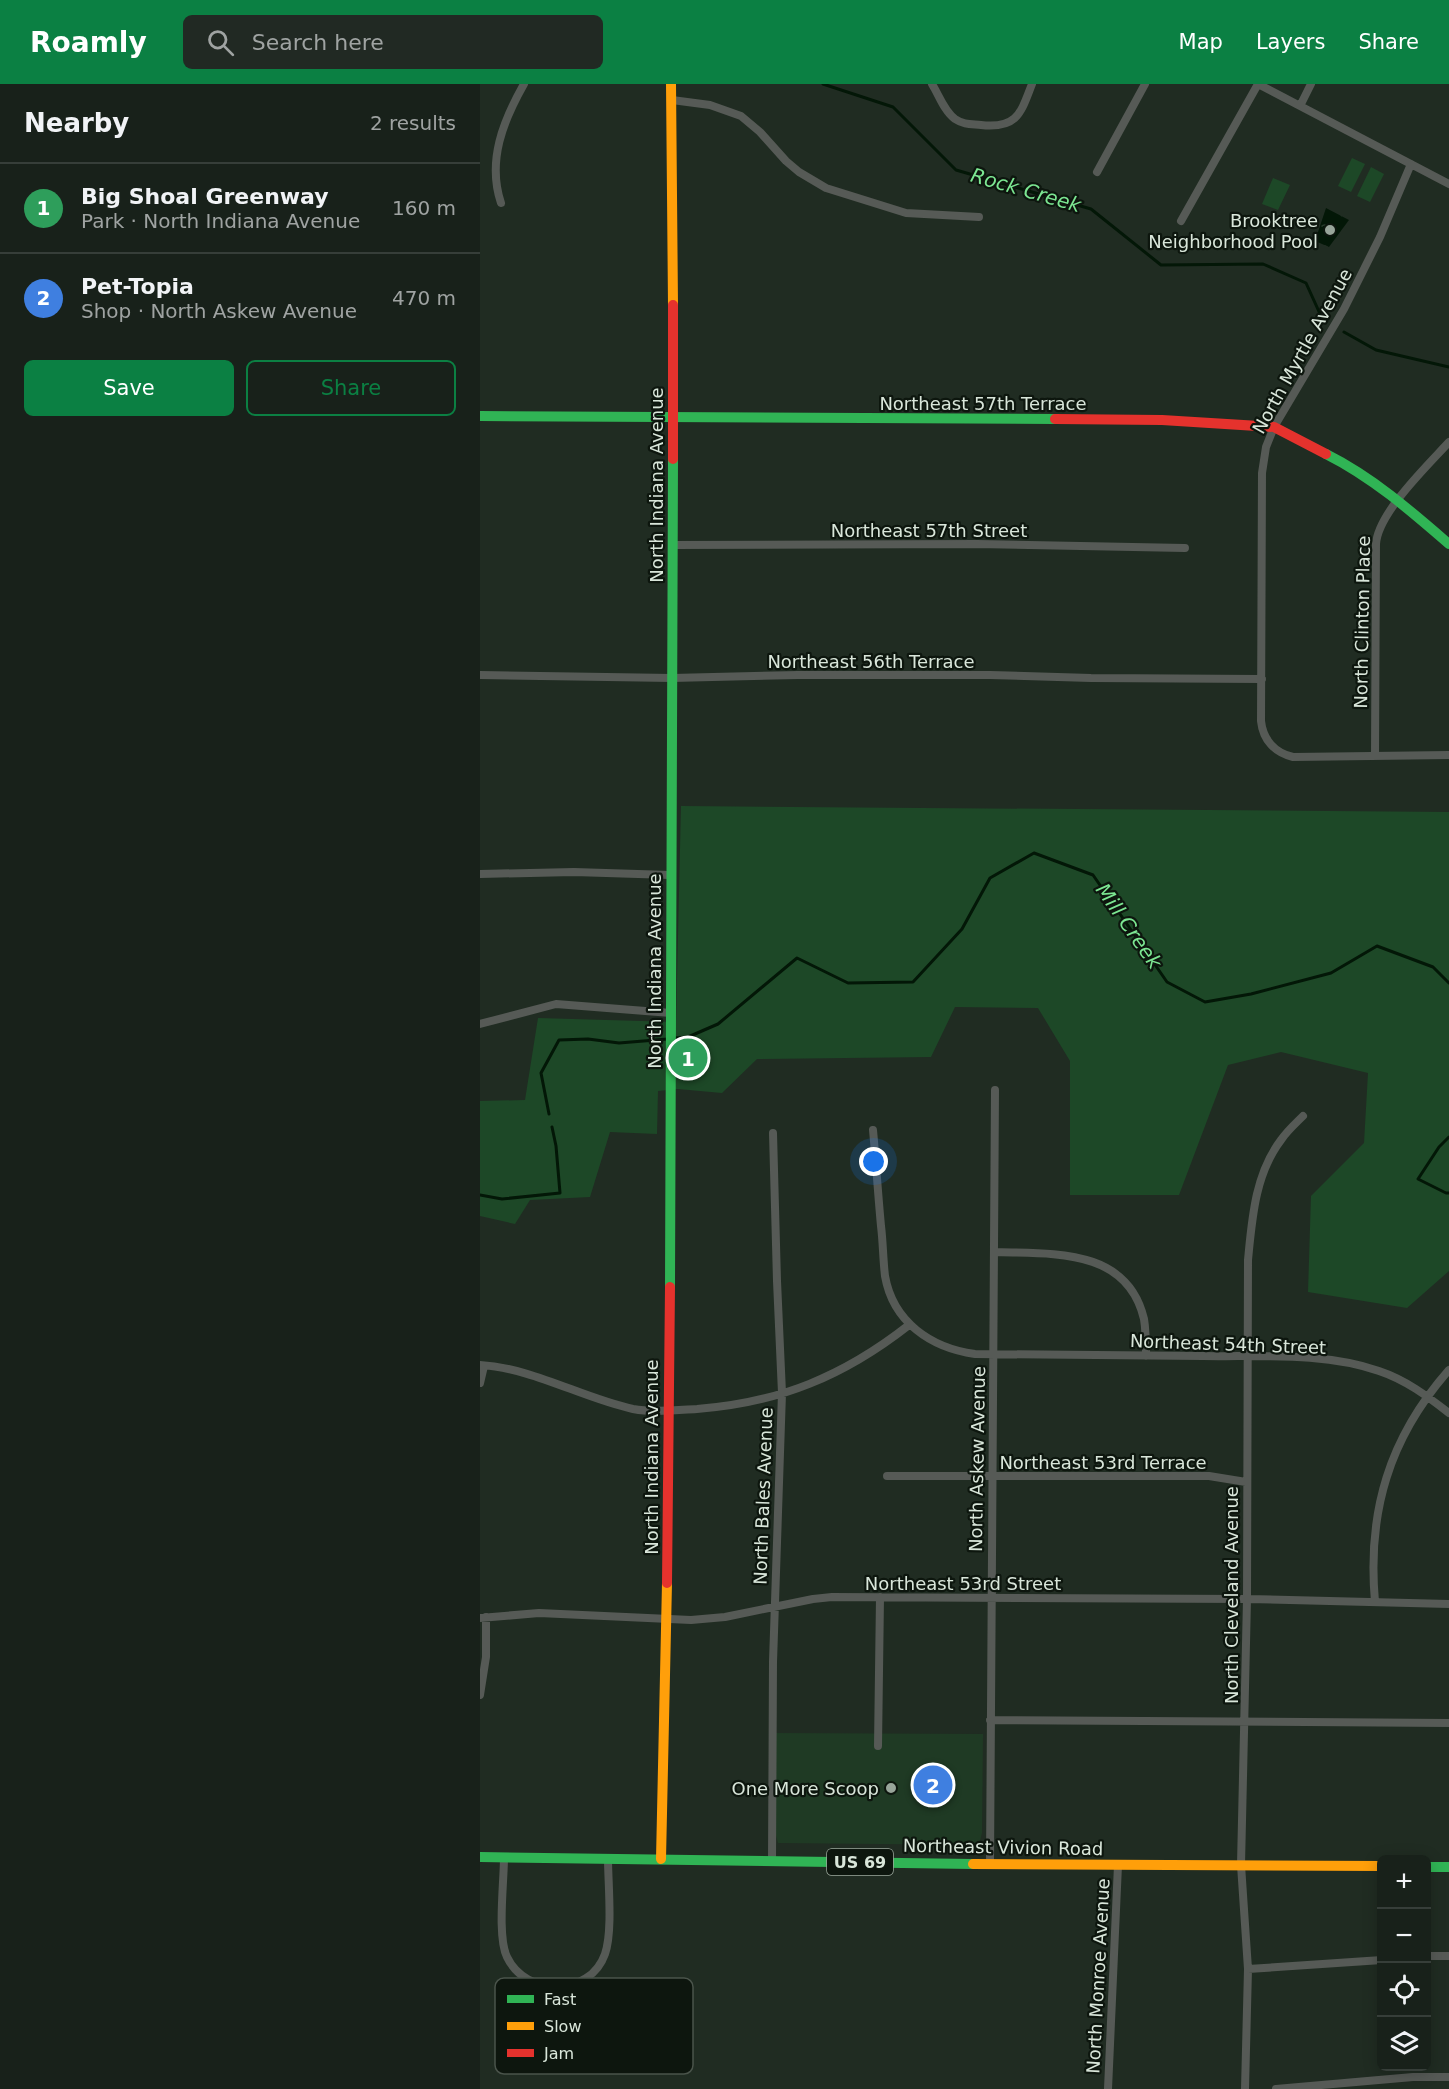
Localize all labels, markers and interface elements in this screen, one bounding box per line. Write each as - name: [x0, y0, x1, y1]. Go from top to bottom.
- search box: [183, 15, 603, 69]
- text: Roamly: [30, 26, 147, 59]
- icon: search: [204, 26, 237, 59]
- text: Search here: [252, 30, 384, 55]
- text: Map: [1179, 30, 1223, 54]
- text: Layers: [1256, 30, 1325, 54]
- text: Share: [1358, 30, 1419, 54]
- text: Nearby: [24, 108, 129, 138]
- text: 2 results: [370, 111, 456, 135]
- water label: Rock Creek: [968, 163, 1085, 218]
- text: Big Shoal Greenway: [81, 184, 329, 209]
- text: 1: [37, 196, 50, 220]
- text: 160 m: [392, 196, 456, 220]
- text: Park · North Indiana Avenue: [81, 209, 360, 233]
- place label: Brooktree Neighborhood Pool: [1148, 210, 1318, 252]
- marker: Brooktree Neighborhood Pool: [1323, 223, 1337, 237]
- street label: North Myrtle Avenue: [1248, 265, 1356, 437]
- text: Pet-Topia: [81, 274, 194, 299]
- text: 2: [37, 286, 50, 310]
- text: 470 m: [392, 286, 456, 310]
- text: Shop · North Askew Avenue: [81, 299, 357, 323]
- button: Save: [24, 360, 234, 416]
- button: Share: [246, 360, 456, 416]
- street label: North Indiana Avenue: [646, 387, 667, 583]
- street label: Northeast 57th Terrace: [879, 393, 1087, 414]
- street label: Northeast 57th Street: [831, 520, 1027, 541]
- street label: North Clinton Place: [1350, 535, 1374, 709]
- street label: Northeast 56th Terrace: [767, 651, 975, 672]
- street label: North Indiana Avenue: [644, 873, 665, 1069]
- water label: Mill Creek: [1091, 879, 1168, 974]
- pin: 1: [668, 1036, 708, 1080]
- your location: [859, 1147, 888, 1176]
- street label: Northeast 54th Street: [1129, 1330, 1327, 1358]
- street label: North Indiana Avenue: [641, 1359, 662, 1555]
- street label: North Askew Avenue: [965, 1366, 989, 1552]
- street label: North Bales Avenue: [749, 1407, 777, 1585]
- street label: Northeast 53rd Terrace: [999, 1452, 1207, 1473]
- street label: North Cleveland Avenue: [1221, 1486, 1242, 1704]
- street label: Northeast 53rd Street: [865, 1573, 1061, 1594]
- pin: 2: [914, 1762, 952, 1808]
- place label: One More Scoop: [732, 1778, 879, 1799]
- marker: One More Scoop: [884, 1781, 898, 1795]
- street label: Northeast Vivion Road: [903, 1835, 1103, 1859]
- road number: US 69: [827, 1849, 893, 1875]
- map controls: [1377, 1855, 1431, 2071]
- button: +: [1377, 1855, 1431, 1909]
- street label: North Monroe Avenue: [1082, 1878, 1114, 2074]
- button: −: [1377, 1909, 1431, 1963]
- button: locate: [1377, 1963, 1431, 2017]
- legend: [495, 1978, 693, 2074]
- text: Fast: [544, 1990, 576, 2009]
- text: Slow: [544, 2017, 581, 2036]
- button: layers: [1377, 2017, 1431, 2071]
- text: Jam: [543, 2044, 574, 2063]

